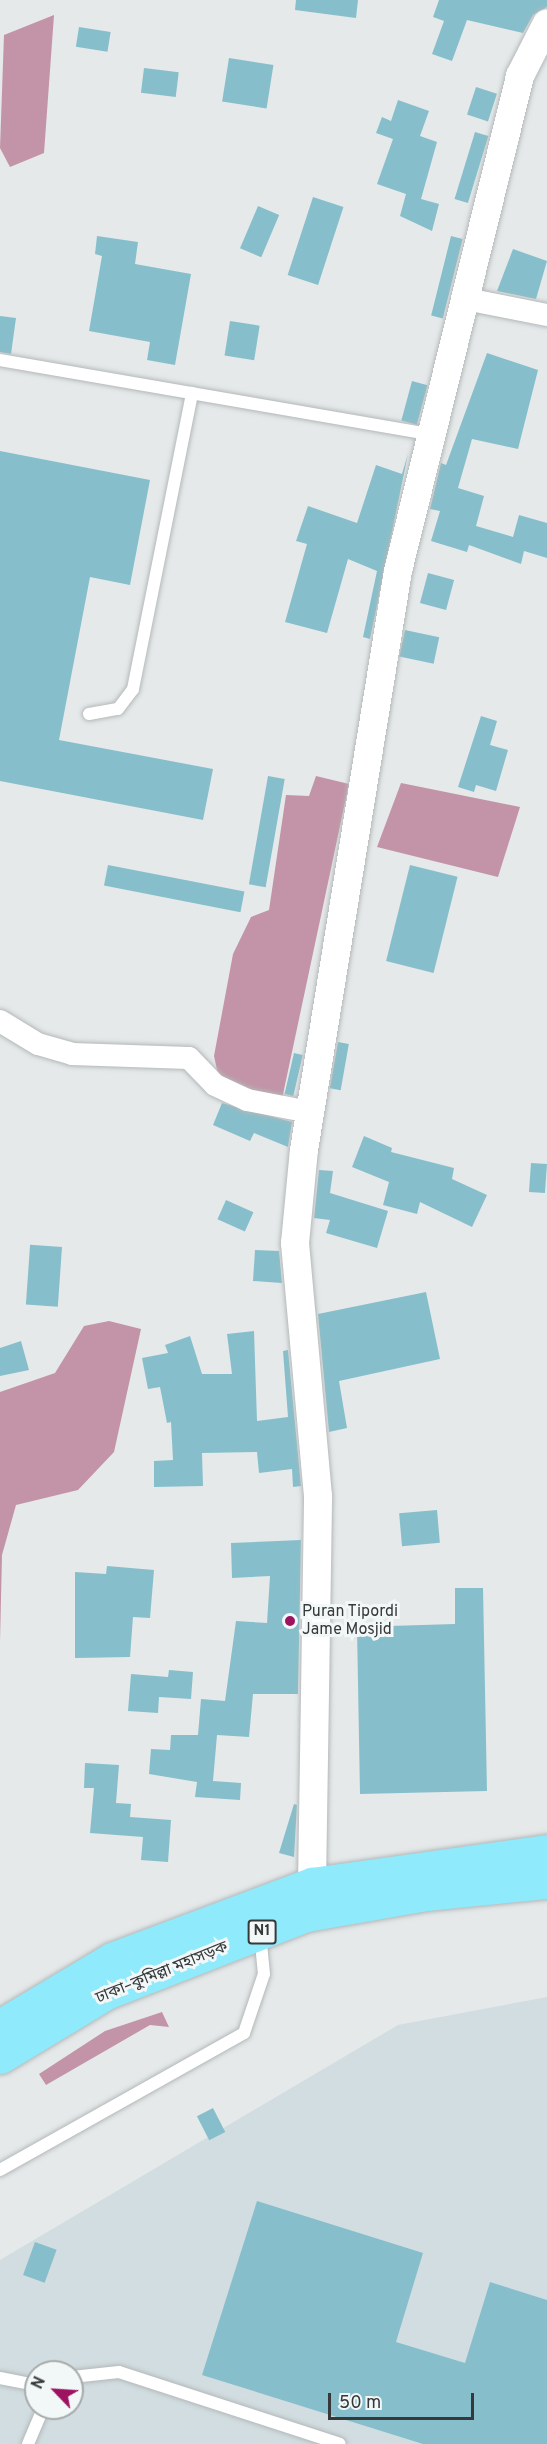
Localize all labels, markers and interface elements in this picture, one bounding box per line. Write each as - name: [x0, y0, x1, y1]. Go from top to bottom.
- place label: Puran Tipordi Jame Mosjid: [302, 1602, 399, 1640]
- marker: Puran Tipordi Jame Mosjid: [283, 1614, 297, 1628]
- road number: N1: [247, 1920, 277, 1944]
- street label: ঢাকা–কুমিল্লা মহাসড়ক: [93, 1938, 231, 2008]
- north arrow: [24, 2360, 84, 2420]
- text: N: [28, 2374, 51, 2393]
- scale bar: [331, 2381, 476, 2419]
- text: 50 m: [339, 2392, 381, 2415]

